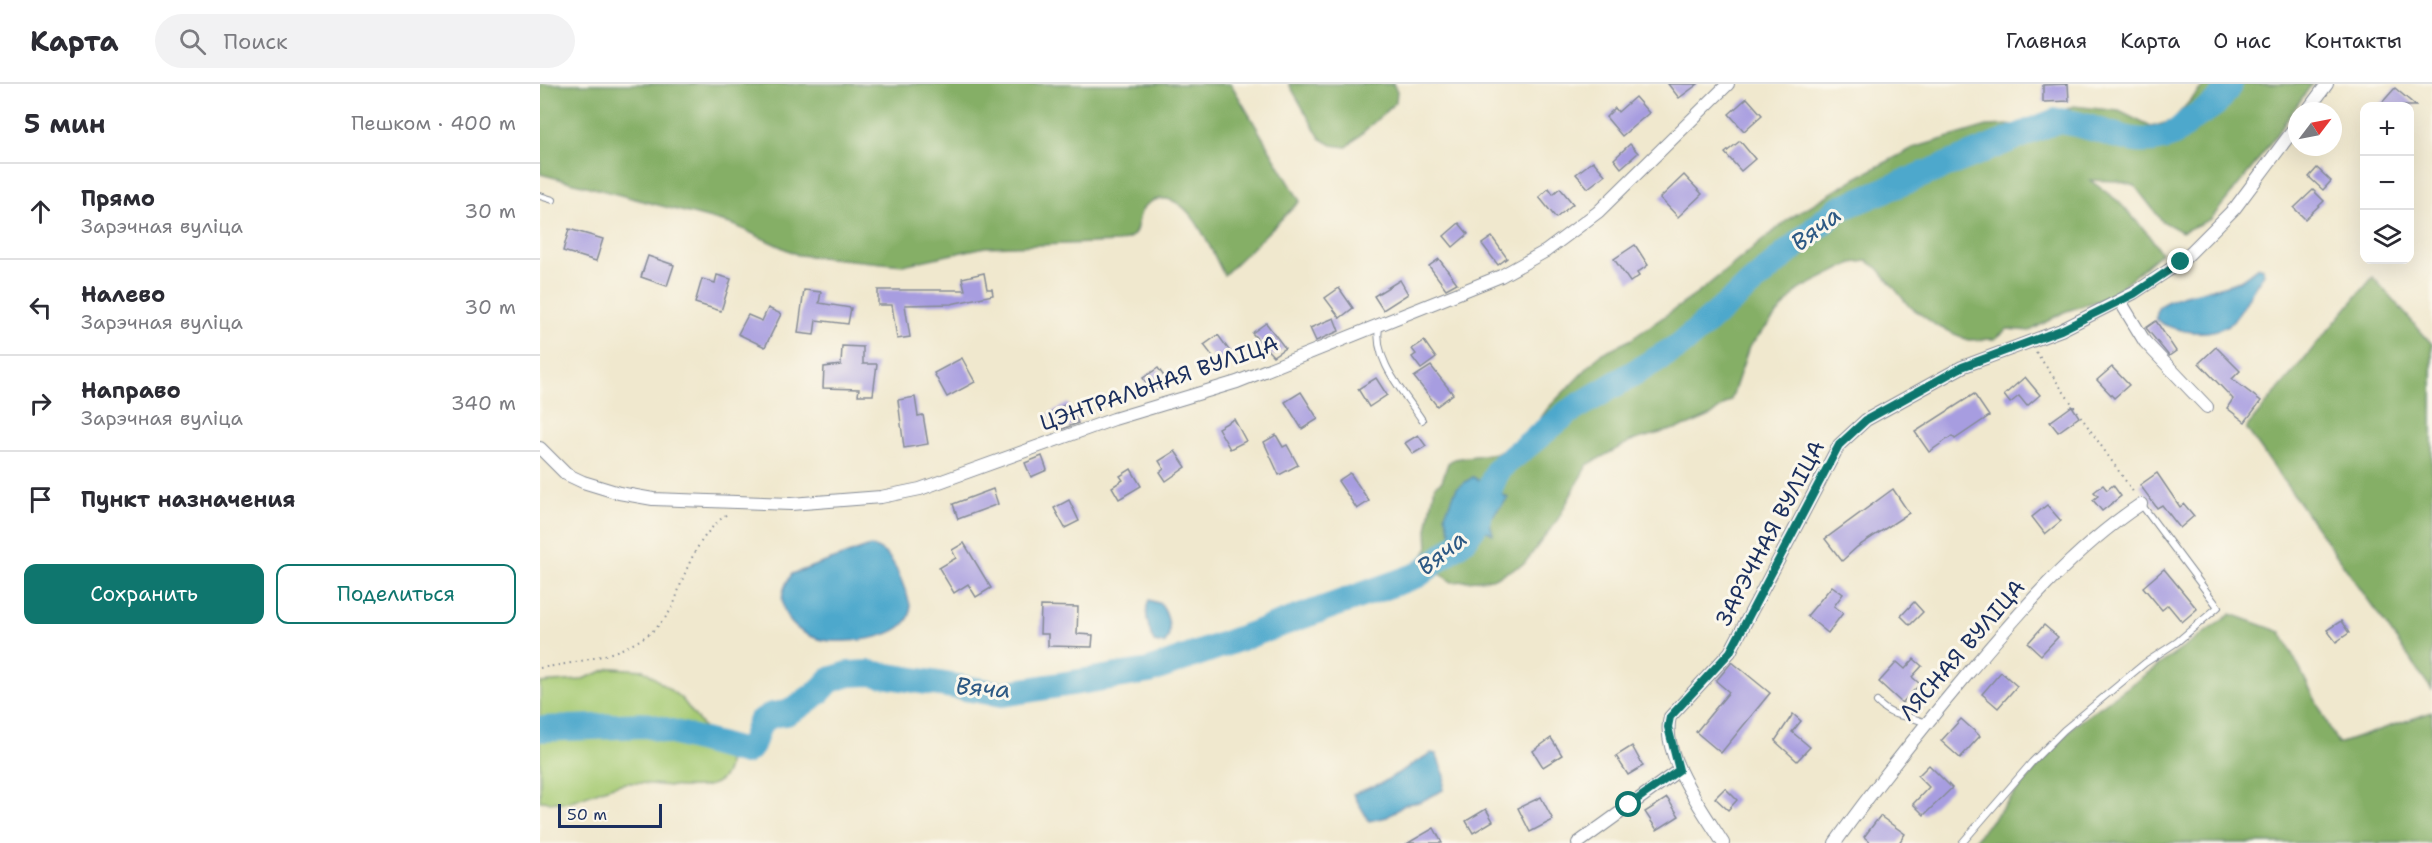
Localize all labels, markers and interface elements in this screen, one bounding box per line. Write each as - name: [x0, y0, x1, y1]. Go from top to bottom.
- search box: [155, 14, 575, 68]
- text: Карта: [30, 22, 119, 60]
- icon: search: [176, 25, 209, 58]
- text: Поиск: [224, 27, 288, 56]
- text: Главная: [2006, 27, 2087, 55]
- text: Карта: [2120, 27, 2180, 55]
- text: О нас: [2213, 27, 2271, 55]
- text: Контакты: [2304, 27, 2402, 55]
- north arrow: [2288, 102, 2342, 156]
- map controls: [2360, 102, 2414, 264]
- button: +: [2360, 102, 2414, 156]
- text: 5 мин: [24, 106, 105, 141]
- text: Пешком · 400 m: [351, 110, 516, 136]
- button: −: [2360, 156, 2414, 210]
- text: Прямо: [81, 184, 155, 213]
- icon: ahead: [24, 195, 57, 228]
- text: 30 m: [464, 198, 516, 224]
- water label: Вяча: [1784, 199, 1848, 259]
- button: layers: [2360, 210, 2414, 264]
- text: Зарэчная вуліца: [81, 213, 243, 239]
- route end: [2167, 248, 2193, 274]
- text: Налево: [81, 280, 165, 309]
- icon: left: [24, 291, 57, 324]
- text: 30 m: [464, 294, 516, 320]
- text: Зарэчная вуліца: [81, 309, 243, 335]
- street label: ЦЭНТРАЛЬНАЯ ВУЛІЦА: [1036, 329, 1282, 437]
- text: Направо: [81, 376, 181, 405]
- icon: right: [24, 387, 57, 420]
- text: 340 m: [451, 390, 516, 416]
- text: Зарэчная вуліца: [81, 405, 243, 431]
- street label: ЗАРЭЧНАЯ ВУЛІЦА: [1709, 435, 1831, 631]
- icon: arrive: [24, 483, 57, 516]
- text: Пункт назначения: [81, 485, 295, 514]
- water label: Вяча: [1411, 523, 1473, 583]
- button: Сохранить: [24, 564, 264, 624]
- button: Поделиться: [276, 564, 516, 624]
- street label: ЛЯСНАЯ ВУЛІЦА: [1893, 573, 2031, 727]
- water label: Вяча: [954, 670, 1012, 706]
- route start: [1615, 791, 1641, 817]
- scale bar: [558, 801, 662, 828]
- text: 50 m: [567, 804, 607, 825]

